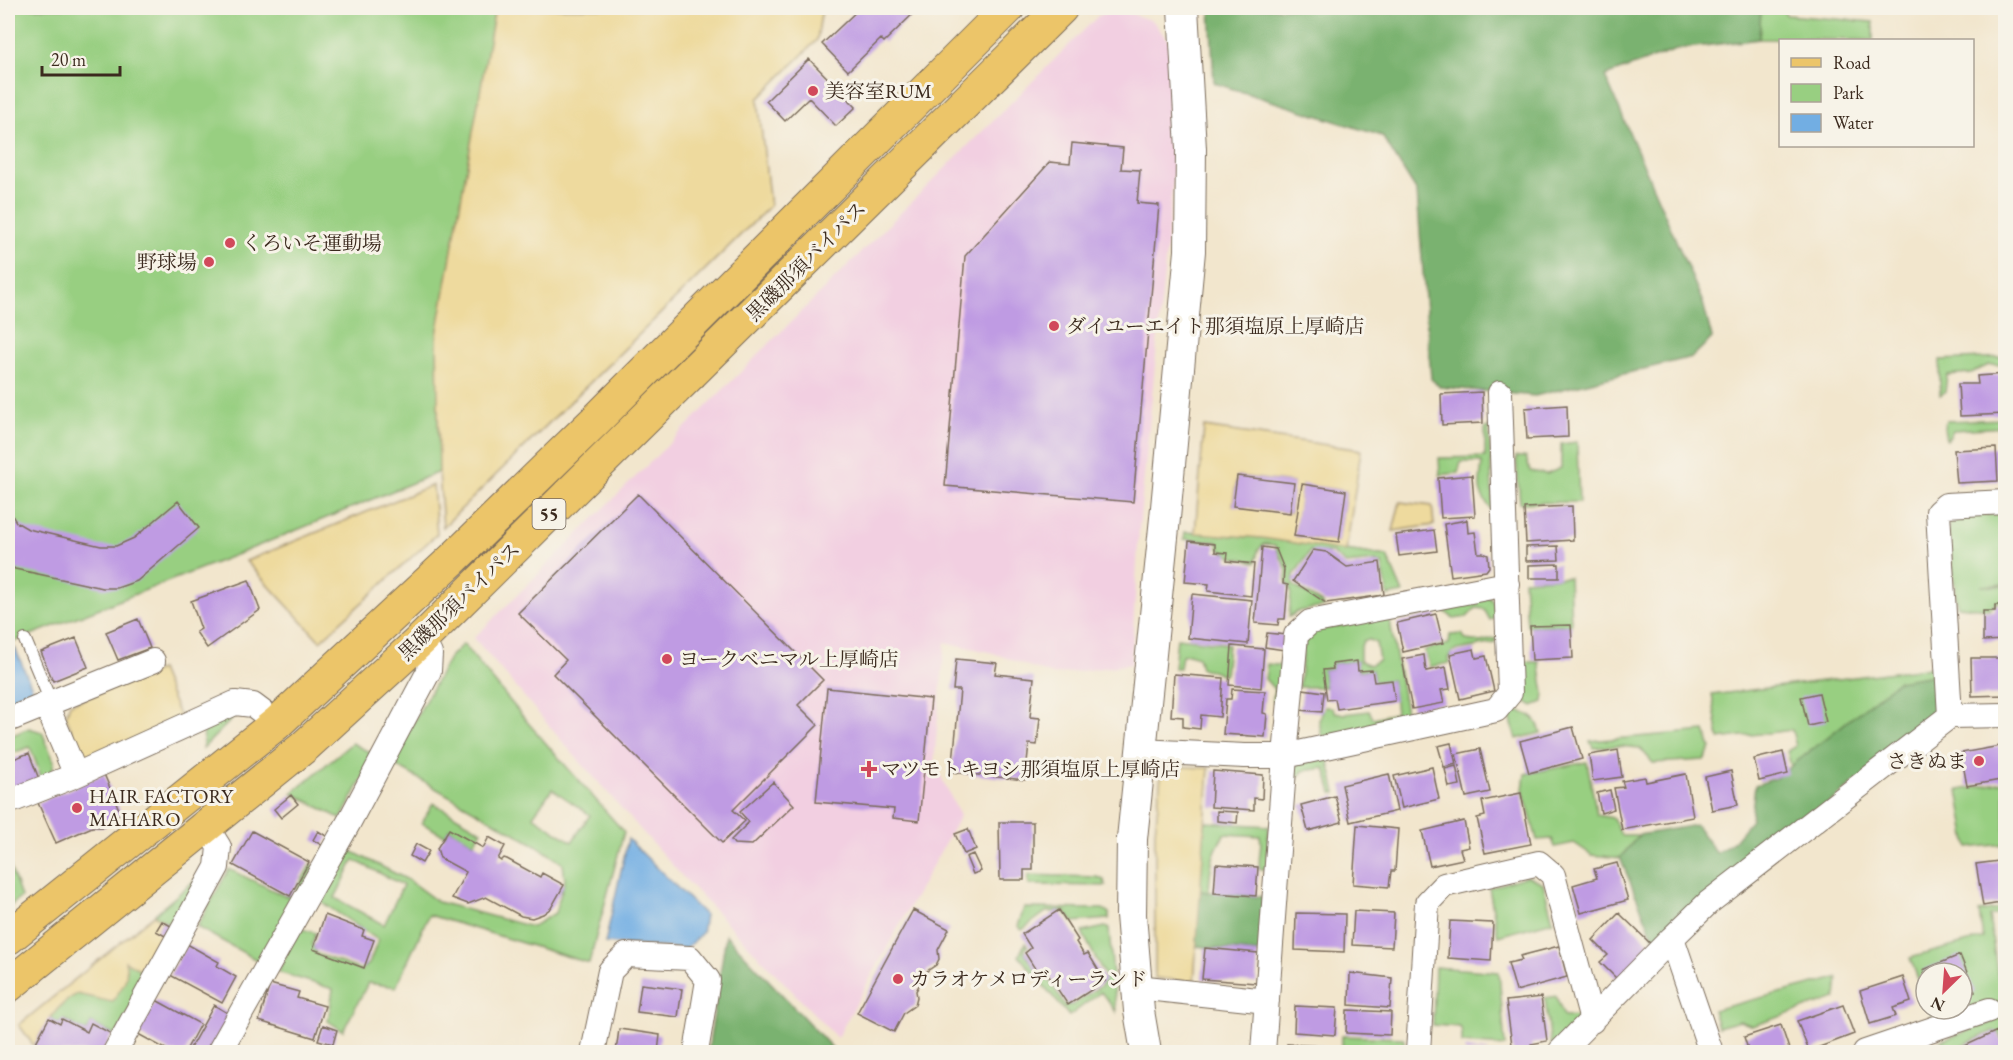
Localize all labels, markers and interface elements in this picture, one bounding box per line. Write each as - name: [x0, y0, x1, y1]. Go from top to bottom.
- scale bar: [42, 39, 120, 77]
- legend: [1779, 39, 1974, 147]
- text: 20 m: [51, 48, 86, 71]
- text: Road: [1833, 51, 1872, 74]
- place label: 美容室RUM: [825, 78, 932, 104]
- text: Park: [1833, 81, 1864, 104]
- marker: 美容室RUM: [806, 84, 820, 98]
- text: Water: [1833, 111, 1874, 134]
- street label: 黒磯那須バイパス: [740, 195, 872, 327]
- place label: くろいそ運動場: [242, 230, 382, 256]
- marker: くろいそ運動場: [223, 236, 237, 250]
- place label: 野球場: [137, 249, 197, 275]
- marker: 野球場: [202, 255, 216, 269]
- place label: ダイユーエイト那須塩原上厚崎店: [1066, 313, 1365, 339]
- marker: ダイユーエイト那須塩原上厚崎店: [1047, 319, 1061, 333]
- road number: 55: [532, 499, 566, 529]
- street label: 黒磯那須バイパス: [393, 536, 525, 666]
- place label: ヨークベニマル上厚崎店: [679, 646, 899, 672]
- marker: ヨークベニマル上厚崎店: [660, 652, 674, 666]
- place label: さきぬま: [1887, 748, 1967, 774]
- marker: さきぬま: [1972, 754, 1986, 768]
- place label: マツモトキヨシ那須塩原上厚崎店: [881, 756, 1180, 782]
- marker: マツモトキヨシ那須塩原上厚崎店: [862, 762, 876, 776]
- place label: HAIR FACTORY MAHARO: [89, 783, 234, 832]
- marker: HAIR FACTORY MAHARO: [70, 801, 84, 815]
- north arrow: [1914, 961, 1974, 1021]
- place label: カラオケメロディーランド: [910, 966, 1147, 992]
- marker: カラオケメロディーランド: [891, 972, 905, 986]
- text: N: [1928, 992, 1948, 1016]

